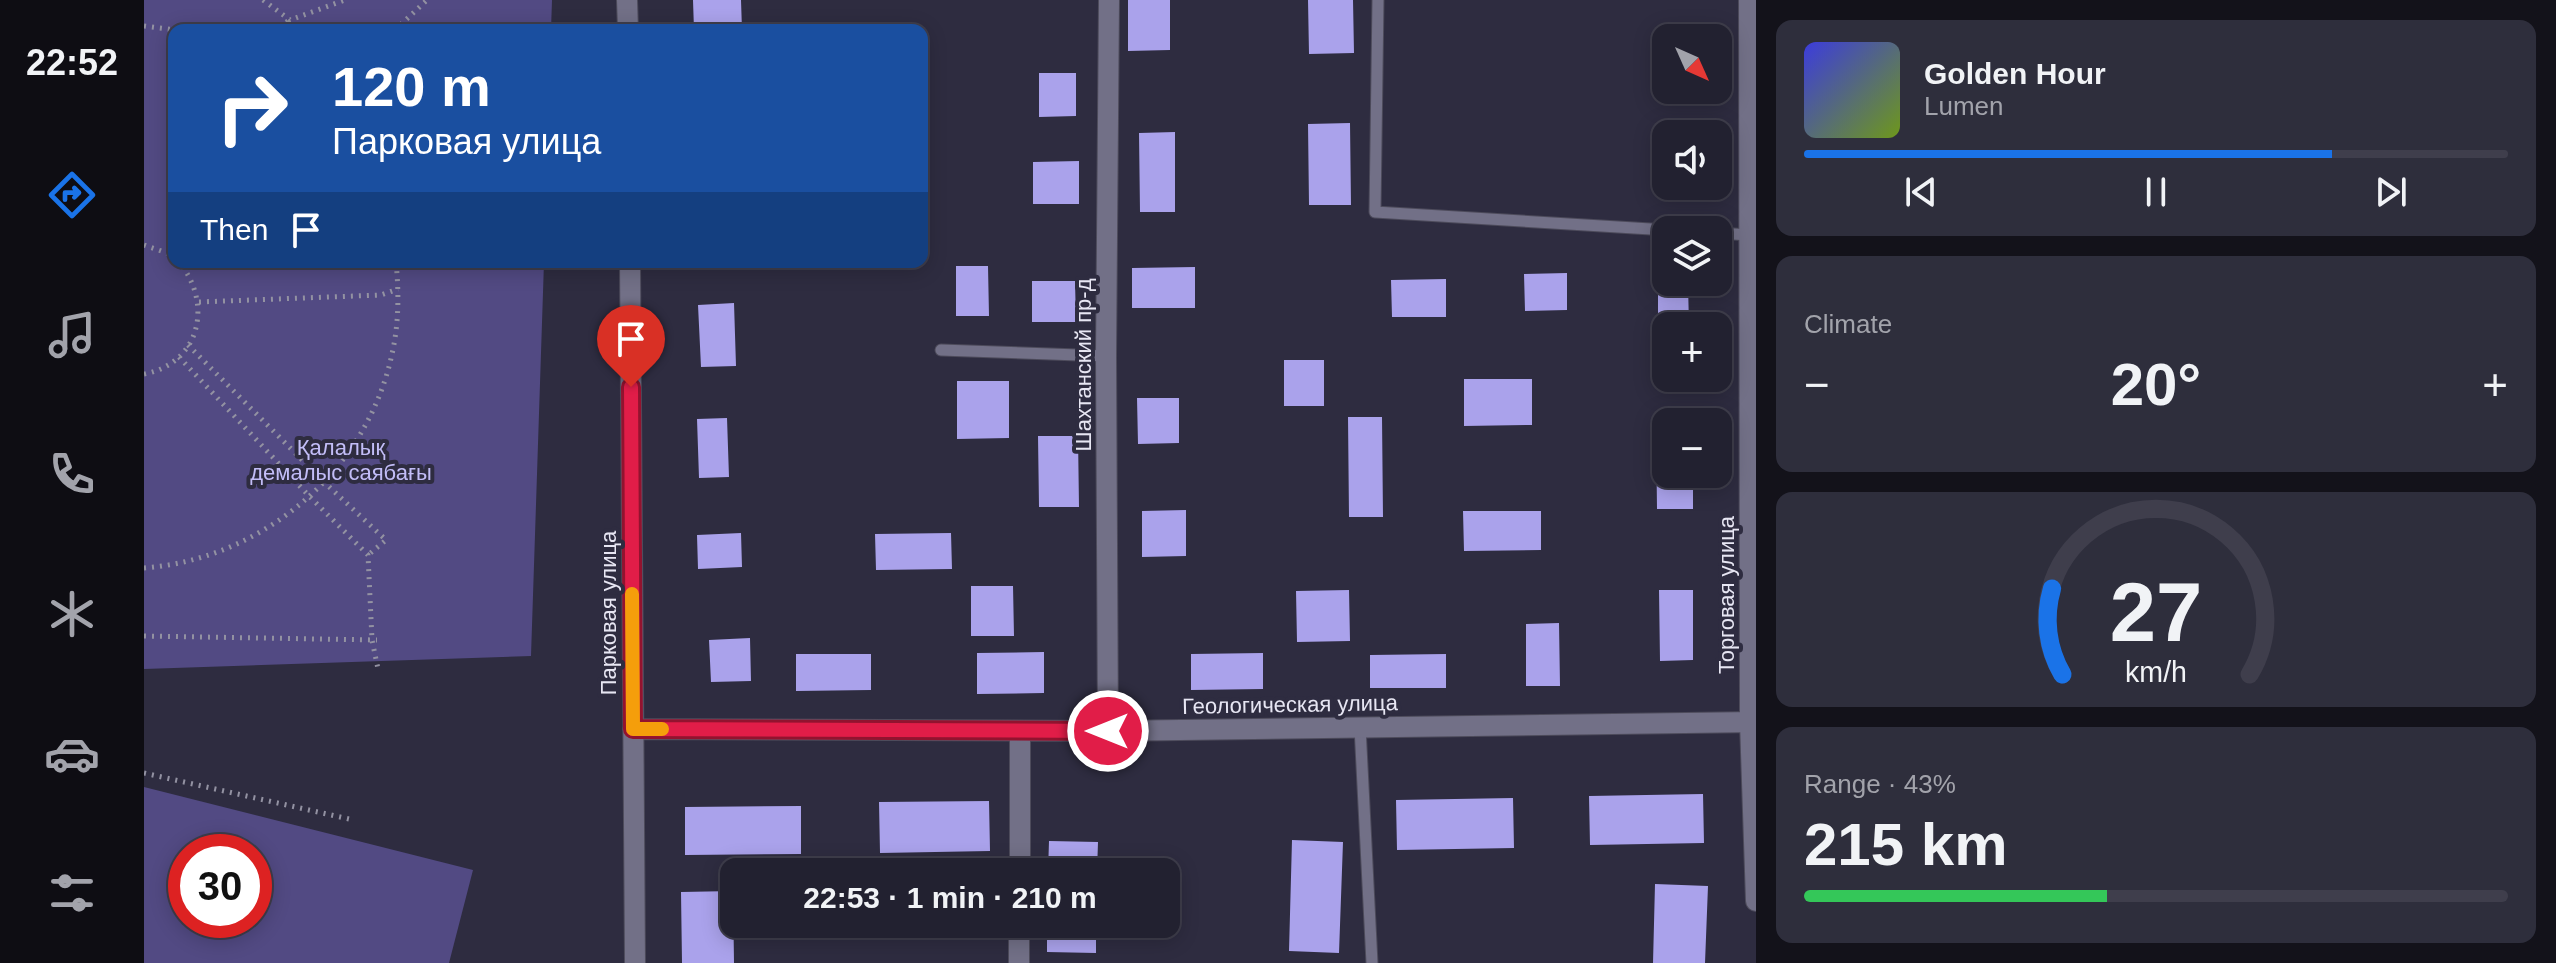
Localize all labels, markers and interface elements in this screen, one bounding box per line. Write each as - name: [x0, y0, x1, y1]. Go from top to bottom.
- north arrow: [1652, 24, 1732, 104]
- map controls: [1652, 24, 1732, 488]
- text: 22:52: [26, 42, 118, 83]
- text: 120 m: [332, 55, 491, 118]
- icon: right: [200, 56, 304, 160]
- text: Golden Hour: [1924, 57, 2106, 90]
- text: Lumen: [1924, 91, 2004, 121]
- button: sound: [1652, 120, 1732, 200]
- text: Парковая улица: [332, 121, 601, 162]
- icon: directions: [44, 167, 100, 223]
- icon: previous: [1899, 170, 1943, 214]
- icon: pause: [2134, 170, 2178, 214]
- icon: next: [2369, 170, 2413, 214]
- icon: arrive: [284, 208, 328, 252]
- text: Then: [200, 213, 268, 246]
- button: layers: [1652, 216, 1732, 296]
- street label: Шахтанский пр-д: [1071, 278, 1096, 452]
- pin: [597, 305, 665, 387]
- icon: music: [44, 307, 100, 363]
- text: Climate: [1804, 309, 1892, 339]
- button: +: [1652, 312, 1732, 392]
- icon: arrive: [609, 317, 653, 361]
- text: 20°: [2111, 351, 2201, 418]
- text: −: [1804, 360, 1830, 409]
- text: +: [2482, 360, 2508, 409]
- button: −: [1652, 408, 1732, 488]
- park label: Қалалық демалыс саябағы: [250, 435, 432, 485]
- icon: phone: [44, 446, 100, 502]
- street label: Торговая улица: [1714, 515, 1739, 674]
- street label: Парковая улица: [596, 530, 621, 695]
- text: 27: [2110, 566, 2202, 659]
- icon: climate: [44, 586, 100, 642]
- text: km/h: [2125, 657, 2187, 689]
- position arrow: [1066, 689, 1150, 773]
- street label: Геологическая улица: [1182, 690, 1399, 719]
- icon: car: [44, 726, 100, 782]
- text: Range · 43%: [1804, 769, 1956, 799]
- text: 215 km: [1804, 811, 2008, 878]
- speed limit sign: 30: [168, 834, 272, 938]
- icon: filters: [44, 865, 100, 921]
- text: 22:53 · 1 min · 210 m: [803, 881, 1097, 914]

